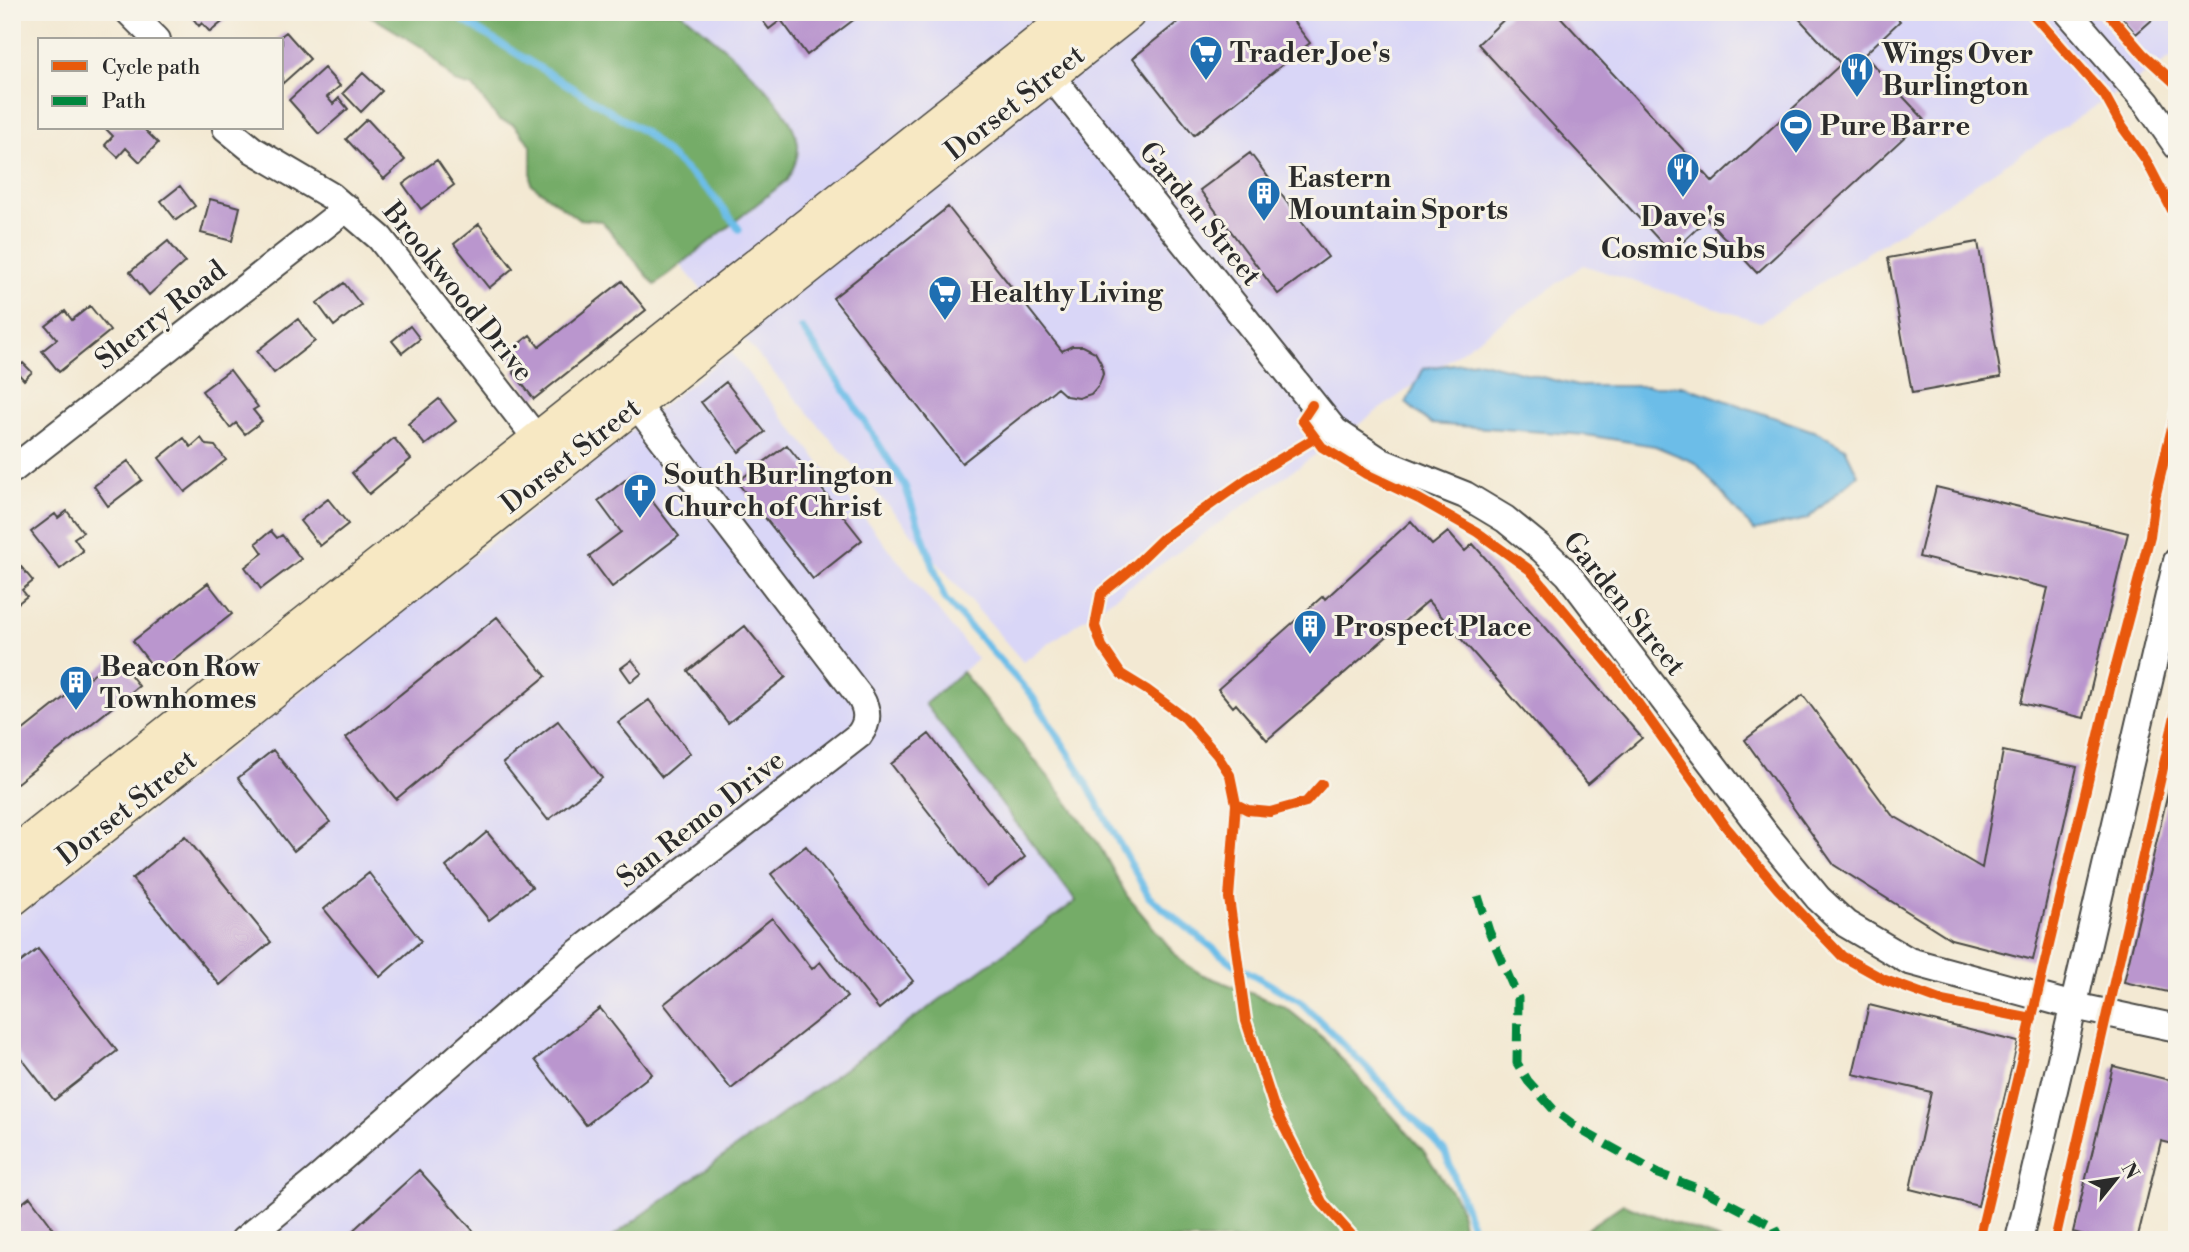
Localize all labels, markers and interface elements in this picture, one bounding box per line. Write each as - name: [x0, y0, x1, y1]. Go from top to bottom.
- supermarket icon: Trader Joe's: [1187, 33, 1225, 82]
- place label: Trader Joe's: [1230, 36, 1391, 71]
- place label: Wings Over Burlington: [1881, 37, 2033, 104]
- legend: [38, 38, 284, 130]
- street label: Dorset Street: [938, 38, 1092, 169]
- restaurant icon: Wings Over Burlington: [1838, 50, 1876, 99]
- text: Cycle path: [102, 55, 201, 81]
- text: Path: [102, 89, 147, 115]
- sports icon: Pure Barre: [1777, 106, 1815, 155]
- place label: Pure Barre: [1820, 109, 1970, 144]
- street label: Garden Street: [1131, 135, 1269, 293]
- restaurant icon: Dave's Cosmic Subs: [1664, 150, 1702, 199]
- place label: Eastern Mountain Sports: [1288, 161, 1508, 228]
- building icon: Eastern Mountain Sports: [1245, 174, 1283, 223]
- street label: Brookwood Drive: [374, 194, 541, 389]
- place label: Dave's Cosmic Subs: [1601, 200, 1765, 267]
- street label: Sherry Road: [88, 253, 234, 377]
- supermarket icon: Healthy Living: [926, 273, 964, 322]
- place label: Healthy Living: [970, 276, 1164, 311]
- street label: Dorset Street: [494, 391, 648, 522]
- place label: South Burlington Church of Christ: [664, 458, 893, 525]
- church icon: South Burlington Church of Christ: [621, 471, 659, 520]
- street label: Garden Street: [1555, 525, 1693, 683]
- building icon: Prospect Place: [1291, 607, 1329, 656]
- place label: Prospect Place: [1334, 610, 1532, 645]
- place label: Beacon Row Townhomes: [100, 650, 260, 717]
- building icon: Beacon Row Townhomes: [57, 663, 95, 712]
- street label: Dorset Street: [50, 743, 204, 874]
- street label: San Remo Drive: [610, 743, 792, 896]
- north arrow: [2080, 1144, 2150, 1214]
- text: N: [2116, 1158, 2144, 1184]

